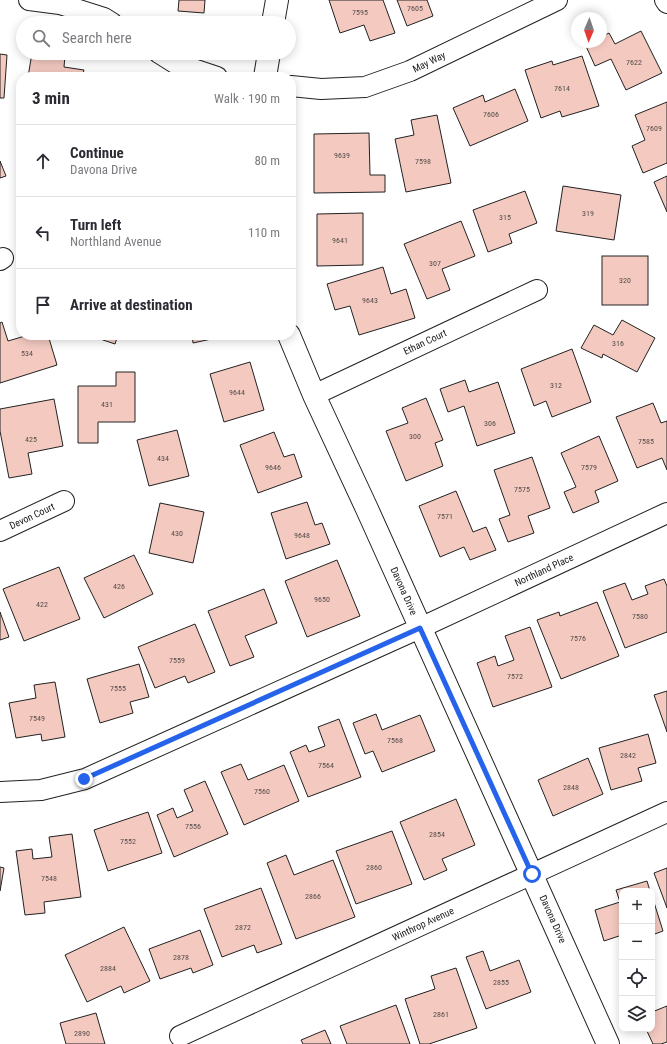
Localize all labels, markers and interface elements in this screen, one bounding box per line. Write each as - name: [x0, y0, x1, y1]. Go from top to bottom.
- house number: 7605: [407, 4, 423, 13]
- house number: 7595: [352, 8, 368, 17]
- north arrow: [571, 12, 607, 48]
- search box: [16, 16, 296, 60]
- icon: search: [30, 27, 52, 49]
- text: Search here: [62, 29, 132, 47]
- street label: May Way: [411, 49, 447, 75]
- house number: 7622: [626, 58, 642, 67]
- house number: 7614: [554, 84, 570, 93]
- text: 3 min: [32, 88, 70, 108]
- text: Walk · 190 m: [214, 91, 280, 106]
- house number: 7606: [483, 110, 499, 119]
- house number: 7609: [646, 124, 662, 133]
- text: Continue: [70, 144, 124, 162]
- icon: ahead: [32, 150, 54, 172]
- house number: 9639: [334, 151, 350, 160]
- text: 80 m: [254, 153, 280, 168]
- house number: 7598: [415, 157, 431, 166]
- text: Davona Drive: [70, 162, 137, 177]
- house number: 319: [582, 209, 594, 218]
- house number: 315: [499, 213, 511, 222]
- text: Turn left: [70, 216, 121, 234]
- icon: left: [32, 222, 54, 244]
- text: 110 m: [248, 225, 280, 240]
- text: Northland Avenue: [70, 234, 161, 249]
- house number: 9641: [332, 236, 348, 245]
- house number: 307: [429, 259, 441, 268]
- house number: 320: [619, 276, 631, 285]
- icon: arrive: [32, 294, 54, 316]
- text: Arrive at destination: [70, 296, 193, 314]
- house number: 9643: [362, 296, 378, 305]
- street label: Ethan Court: [402, 327, 448, 357]
- house number: 316: [612, 339, 624, 348]
- house number: 534: [21, 349, 33, 358]
- house number: 312: [550, 381, 562, 390]
- house number: 9644: [229, 388, 245, 397]
- house number: 431: [101, 400, 113, 409]
- house number: 306: [484, 419, 496, 428]
- house number: 300: [409, 432, 421, 441]
- house number: 425: [25, 435, 37, 444]
- house number: 7585: [638, 437, 654, 446]
- house number: 434: [157, 454, 169, 463]
- house number: 9646: [265, 463, 281, 472]
- house number: 7579: [581, 463, 597, 472]
- house number: 7575: [514, 485, 530, 494]
- street label: Devon Court: [8, 501, 56, 531]
- house number: 7571: [437, 512, 453, 521]
- house number: 430: [171, 529, 183, 538]
- house number: 9648: [294, 531, 310, 540]
- street label: Northland Place: [513, 551, 575, 588]
- street label: Davona Drive: [388, 565, 420, 617]
- house number: 426: [113, 582, 125, 591]
- house number: 9650: [314, 595, 330, 604]
- house number: 422: [36, 600, 48, 609]
- house number: 7580: [632, 612, 648, 621]
- house number: 7576: [570, 634, 586, 643]
- house number: 7559: [169, 656, 185, 665]
- house number: 7572: [507, 672, 523, 681]
- house number: 7555: [110, 684, 126, 693]
- house number: 7549: [29, 714, 45, 723]
- house number: 7568: [387, 736, 403, 745]
- house number: 2842: [620, 751, 636, 760]
- house number: 7564: [318, 761, 334, 770]
- route end: [75, 770, 93, 788]
- house number: 2848: [563, 783, 579, 792]
- house number: 7560: [254, 787, 270, 796]
- house number: 7556: [185, 822, 201, 831]
- house number: 2854: [429, 830, 445, 839]
- house number: 7552: [120, 837, 136, 846]
- house number: 2860: [366, 863, 382, 872]
- route start: [523, 865, 541, 883]
- house number: 7548: [41, 874, 57, 883]
- map controls: [619, 888, 655, 1032]
- button: +: [619, 888, 655, 924]
- house number: 2866: [305, 892, 321, 901]
- street label: Davona Drive: [537, 893, 569, 945]
- street label: Winthrop Avenue: [391, 905, 456, 943]
- house number: 2872: [235, 923, 251, 932]
- button: −: [619, 924, 655, 960]
- house number: 2878: [173, 953, 189, 962]
- button: locate: [619, 960, 655, 996]
- house number: 2884: [100, 964, 116, 973]
- house number: 2855: [493, 978, 509, 987]
- button: layers: [619, 996, 655, 1032]
- house number: 2861: [433, 1010, 449, 1019]
- house number: 2890: [74, 1029, 90, 1038]

